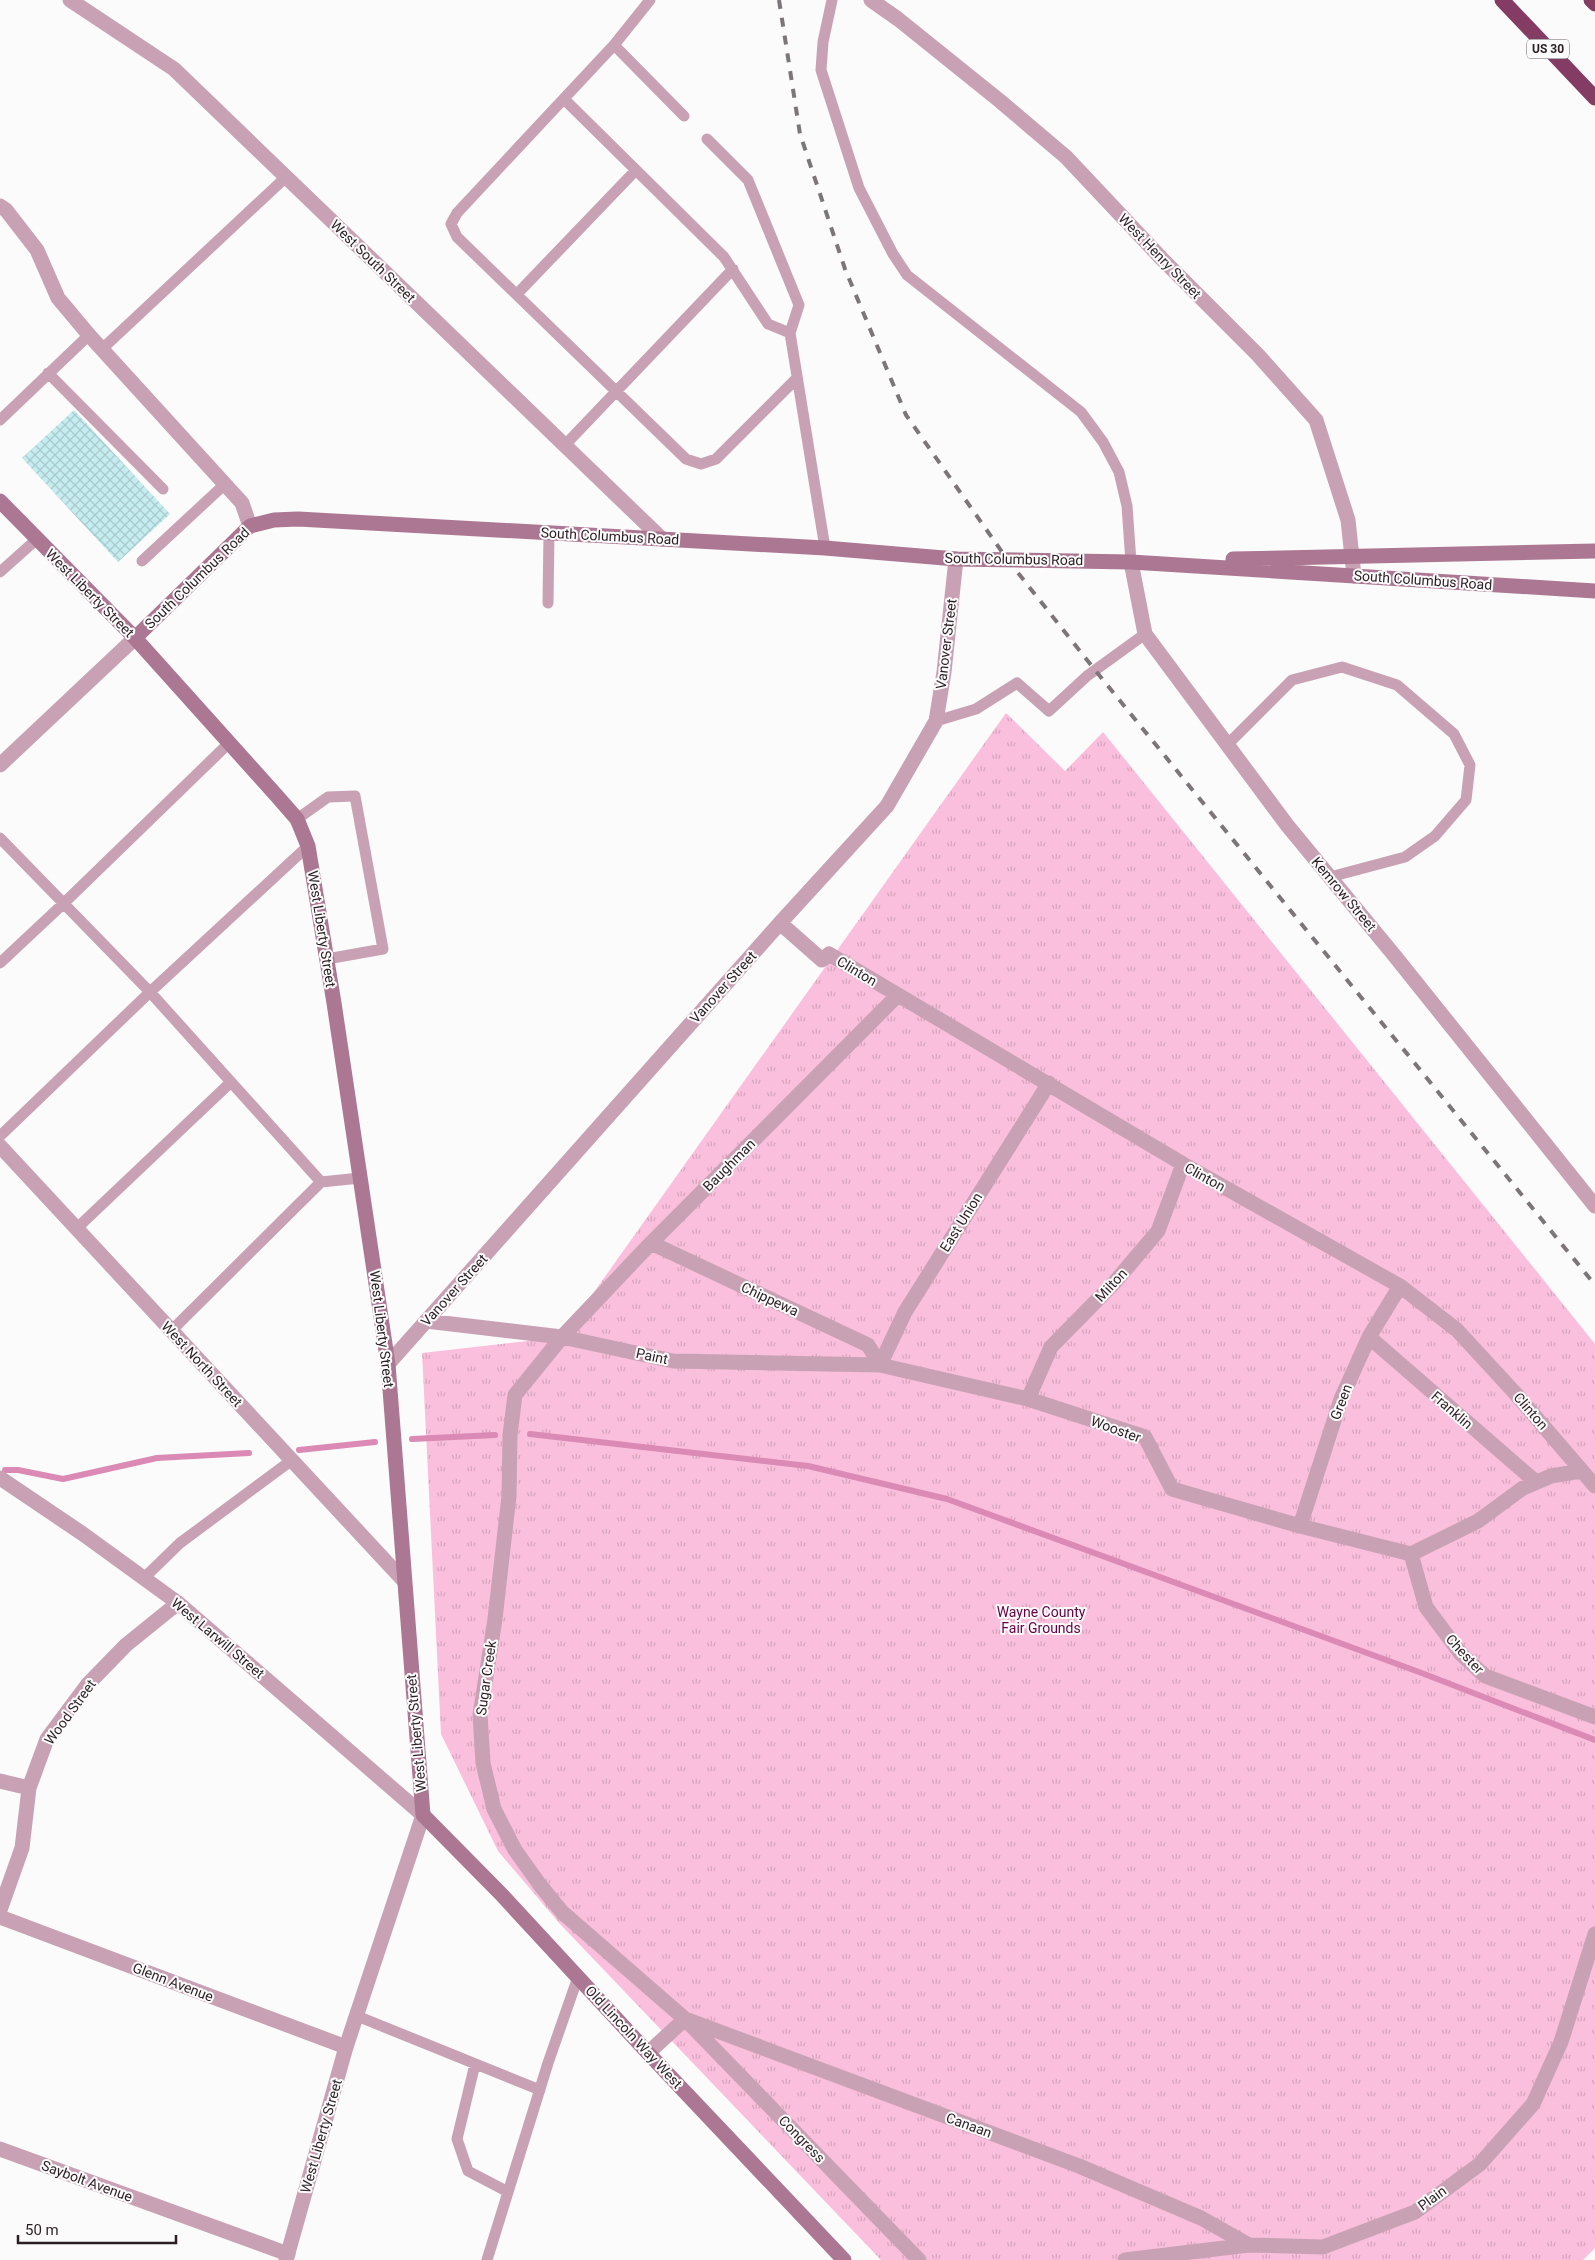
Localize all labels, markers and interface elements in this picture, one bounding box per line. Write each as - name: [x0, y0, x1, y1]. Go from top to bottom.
- road number: US 30: [1527, 40, 1569, 59]
- street label: West Henry Street: [1115, 210, 1205, 302]
- street label: West South Street: [327, 216, 419, 306]
- street label: South Columbus Road: [142, 524, 252, 632]
- street label: South Columbus Road: [540, 524, 680, 548]
- street label: West Liberty Street: [43, 546, 138, 641]
- street label: South Columbus Road: [945, 550, 1083, 568]
- street label: South Columbus Road: [1353, 567, 1493, 593]
- street label: Vanover Street: [933, 597, 960, 690]
- street label: Kemrow Street: [1308, 854, 1380, 935]
- street label: West Liberty Street: [305, 870, 339, 989]
- street label: Vanover Street: [687, 947, 760, 1026]
- street label: Clinton: [834, 953, 880, 989]
- street label: Baughman: [700, 1136, 758, 1194]
- street label: Clinton: [1182, 1159, 1228, 1195]
- street label: East Union: [937, 1189, 985, 1255]
- street label: Vanover Street: [418, 1250, 491, 1329]
- street label: Milton: [1092, 1265, 1130, 1305]
- street label: West Liberty Street: [367, 1270, 397, 1389]
- street label: Chippewa: [739, 1279, 801, 1319]
- street label: West North Street: [158, 1318, 246, 1410]
- street label: Paint: [635, 1345, 670, 1367]
- street label: Green: [1327, 1382, 1355, 1422]
- street label: Franklin: [1428, 1388, 1476, 1432]
- street label: Clinton: [1511, 1389, 1551, 1433]
- street label: Wooster: [1089, 1413, 1143, 1446]
- street label: West Larwill Street: [168, 1595, 268, 1682]
- park label: Wayne County Fair Grounds: [997, 1604, 1086, 1636]
- street label: Chester: [1443, 1631, 1487, 1677]
- street label: Sugar Creek: [473, 1639, 499, 1716]
- street label: West Liberty Street: [403, 1673, 429, 1792]
- street label: Wood Street: [41, 1676, 99, 1748]
- street label: Glenn Avenue: [130, 1959, 216, 2005]
- street label: Old Lincoln Way West: [582, 1982, 686, 2092]
- street label: West Liberty Street: [297, 2077, 345, 2195]
- street label: Canaan: [944, 2109, 994, 2141]
- street label: Congress: [776, 2112, 828, 2166]
- street label: Saybolt Avenue: [39, 2157, 135, 2205]
- street label: Plain: [1415, 2182, 1449, 2214]
- scale bar: [18, 2212, 175, 2244]
- text: 50 m: [25, 2221, 59, 2239]

